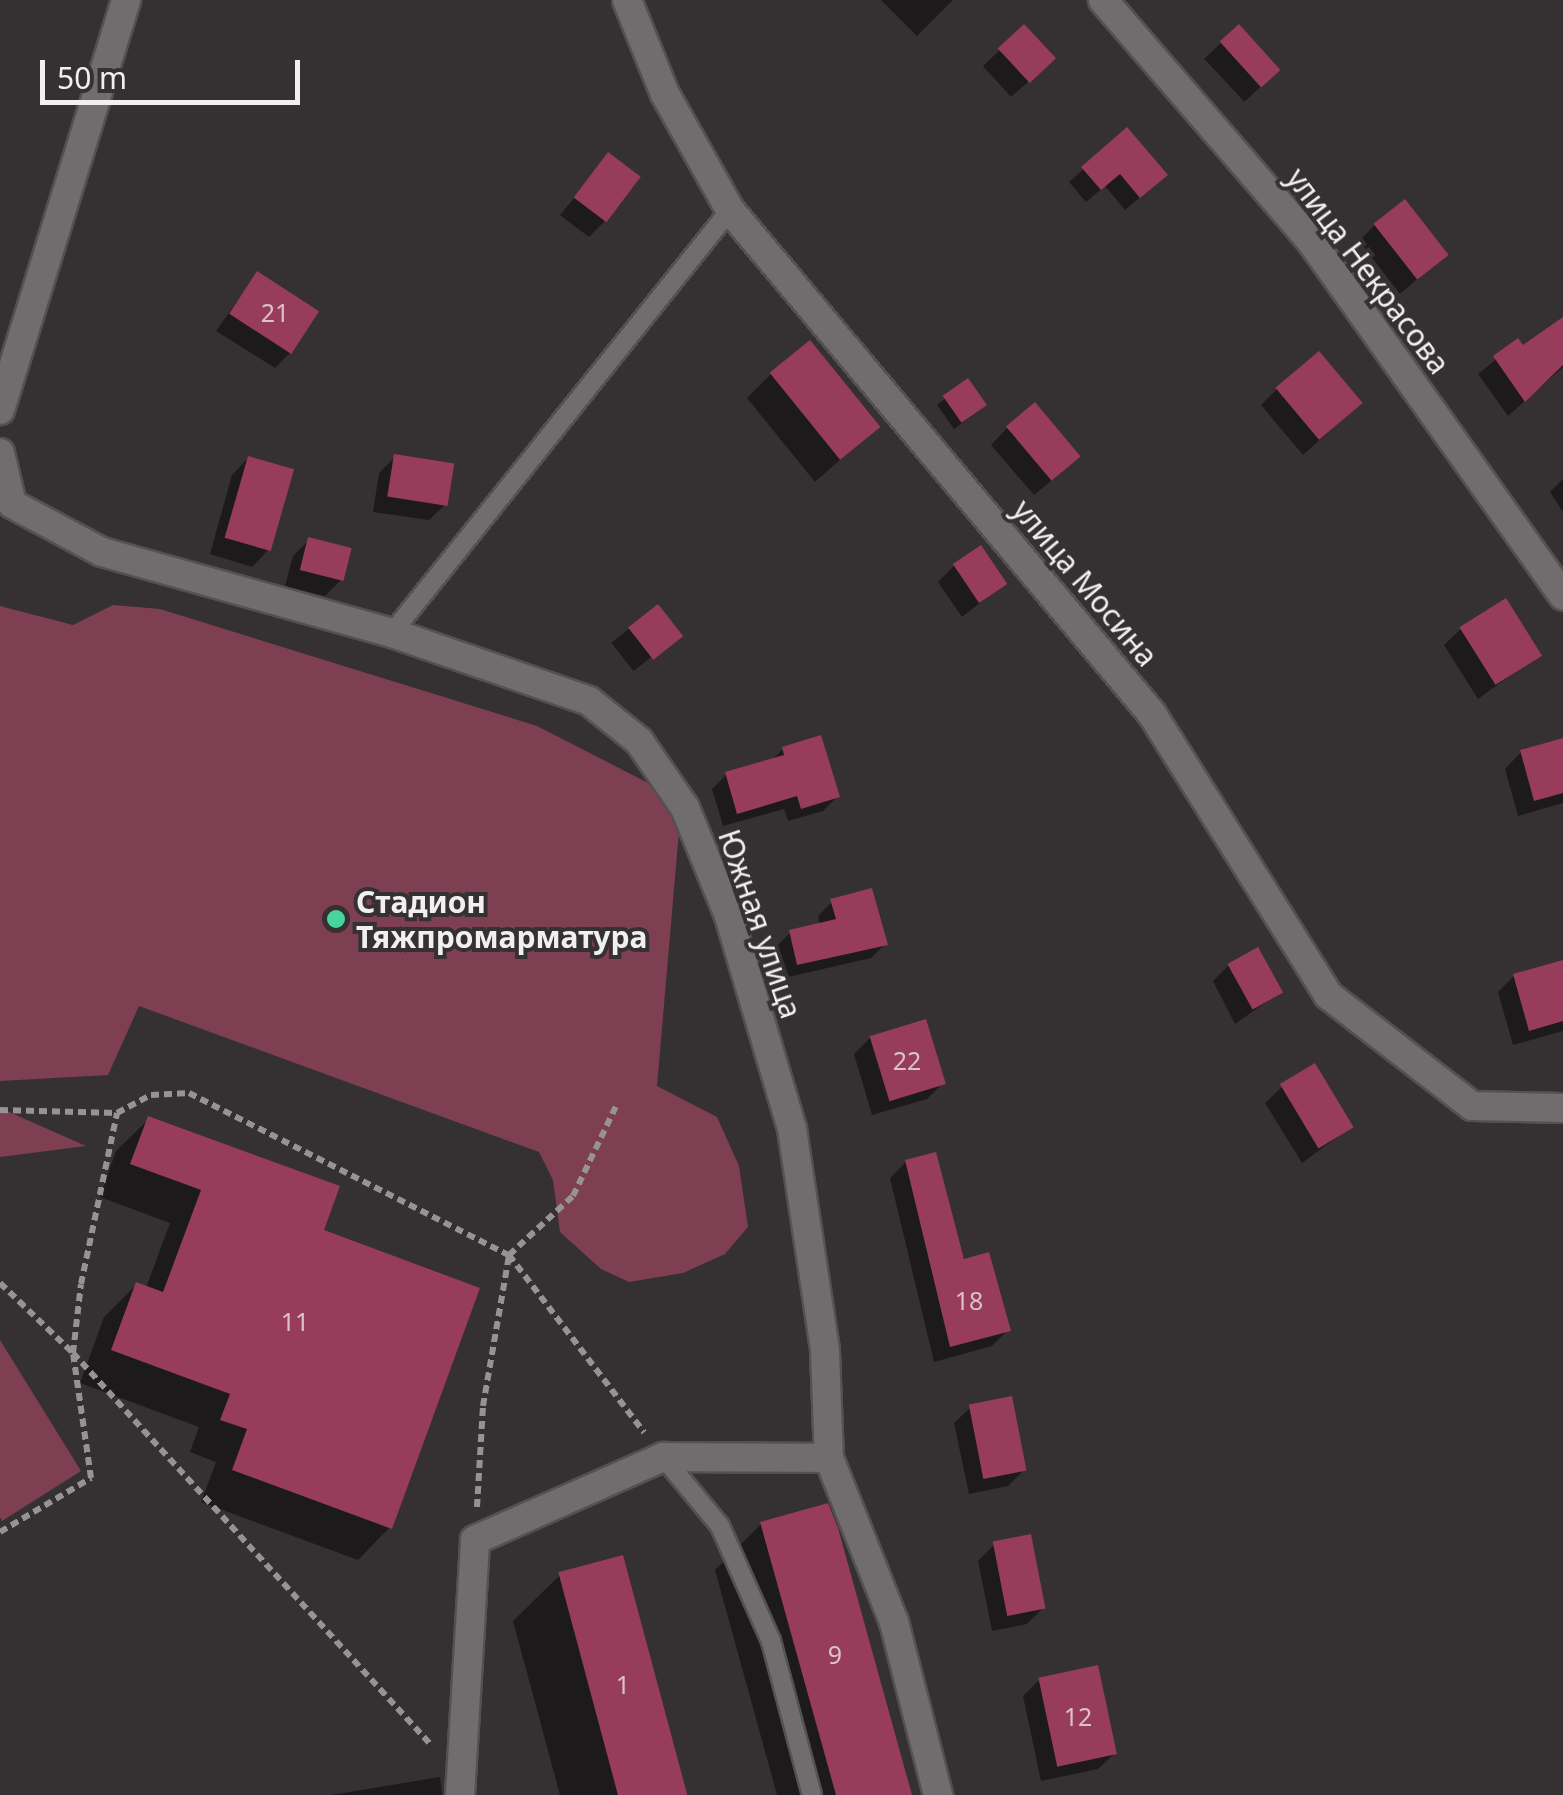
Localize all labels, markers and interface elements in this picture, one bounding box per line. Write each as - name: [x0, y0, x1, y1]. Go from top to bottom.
- scale bar: [45, 40, 305, 102]
- text: 50 m: [57, 57, 127, 98]
- street label: улица Некрасова: [1279, 161, 1457, 381]
- house number: 21: [261, 297, 289, 327]
- street label: улица Мосина: [1005, 492, 1165, 674]
- street label: Южная улица: [711, 825, 809, 1023]
- place label: Стадион Тяжпромарматура: [356, 884, 647, 954]
- marker: Стадион Тяжпромарматура: [325, 908, 347, 930]
- house number: 22: [893, 1045, 921, 1075]
- house number: 18: [955, 1285, 983, 1315]
- house number: 11: [281, 1306, 309, 1336]
- house number: 9: [828, 1639, 842, 1669]
- house number: 1: [616, 1669, 630, 1699]
- house number: 12: [1064, 1701, 1092, 1731]

